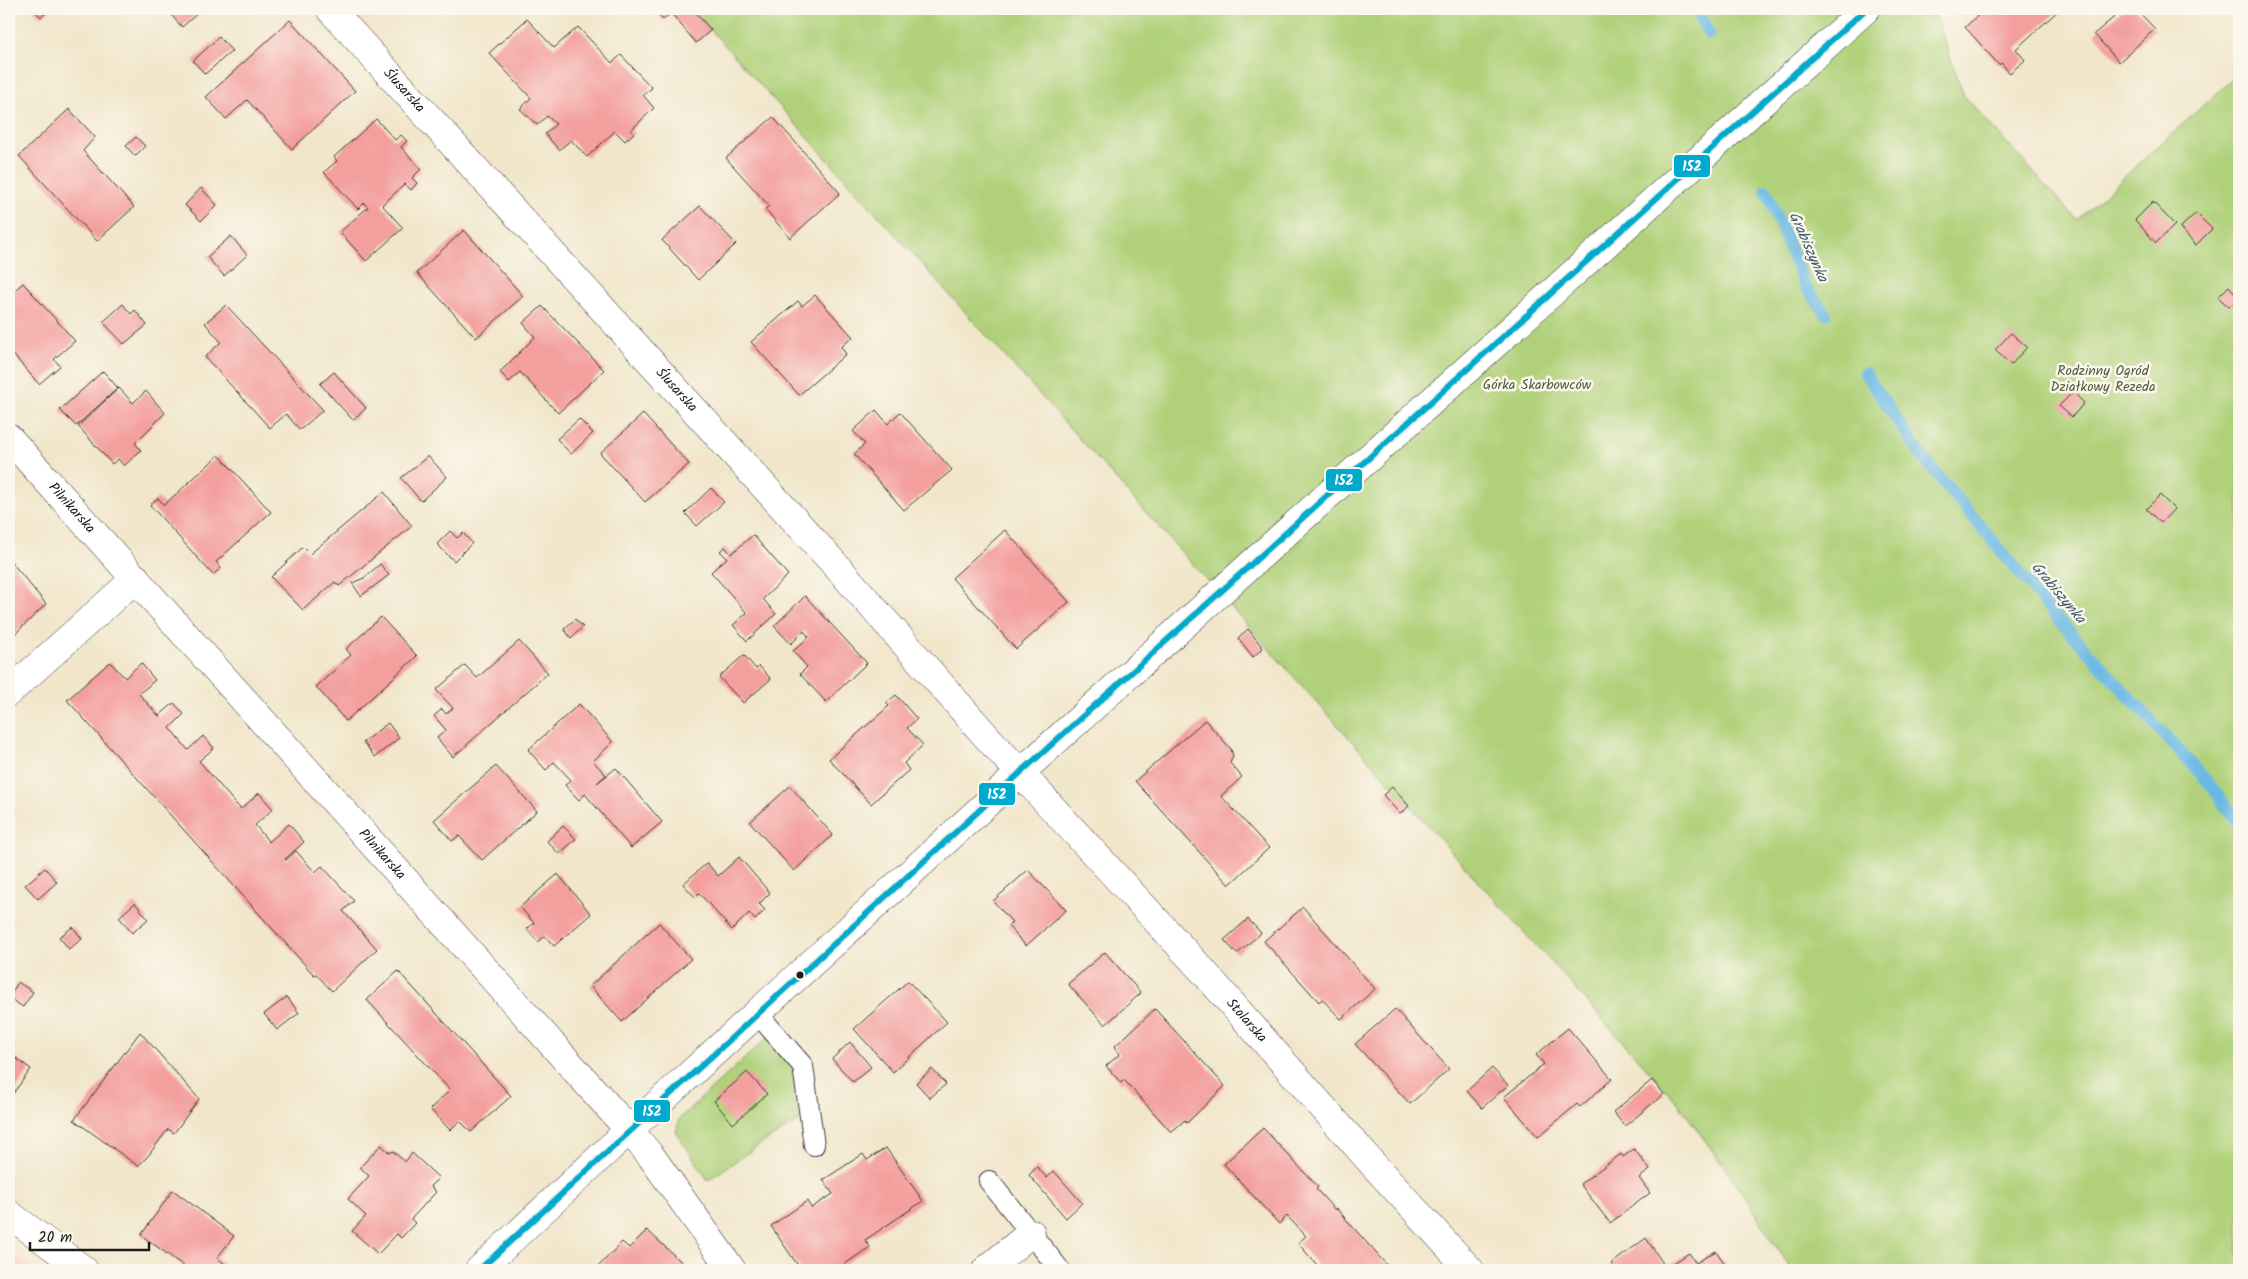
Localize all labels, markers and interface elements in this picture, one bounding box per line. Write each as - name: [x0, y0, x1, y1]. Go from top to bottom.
- street label: Ślusarska: [378, 63, 430, 118]
- line badge: 152: [1673, 154, 1711, 178]
- text: 152: [1682, 156, 1702, 178]
- water label: Grabiszynka: [1782, 208, 1835, 287]
- park label: Rodzinny Ogród Działkowy Rezeda: [2050, 360, 2156, 398]
- street label: Ślusarska: [650, 363, 703, 417]
- park label: Górka Skarbowców: [1483, 374, 1592, 396]
- line badge: 152: [1325, 468, 1363, 492]
- text: 152: [1334, 470, 1354, 492]
- street label: Pilnikarska: [43, 478, 101, 538]
- water label: Grabiszynka: [2025, 557, 2092, 630]
- line badge: 152: [978, 782, 1016, 806]
- text: 152: [987, 784, 1007, 806]
- street label: Pilnikarska: [353, 824, 411, 885]
- unlabelled marker: [795, 970, 805, 980]
- street label: Stolarska: [1221, 993, 1272, 1048]
- line badge: 152: [633, 1099, 671, 1123]
- text: 152: [642, 1101, 662, 1123]
- scale bar: [30, 1219, 149, 1251]
- text: 20 m: [38, 1226, 72, 1250]

